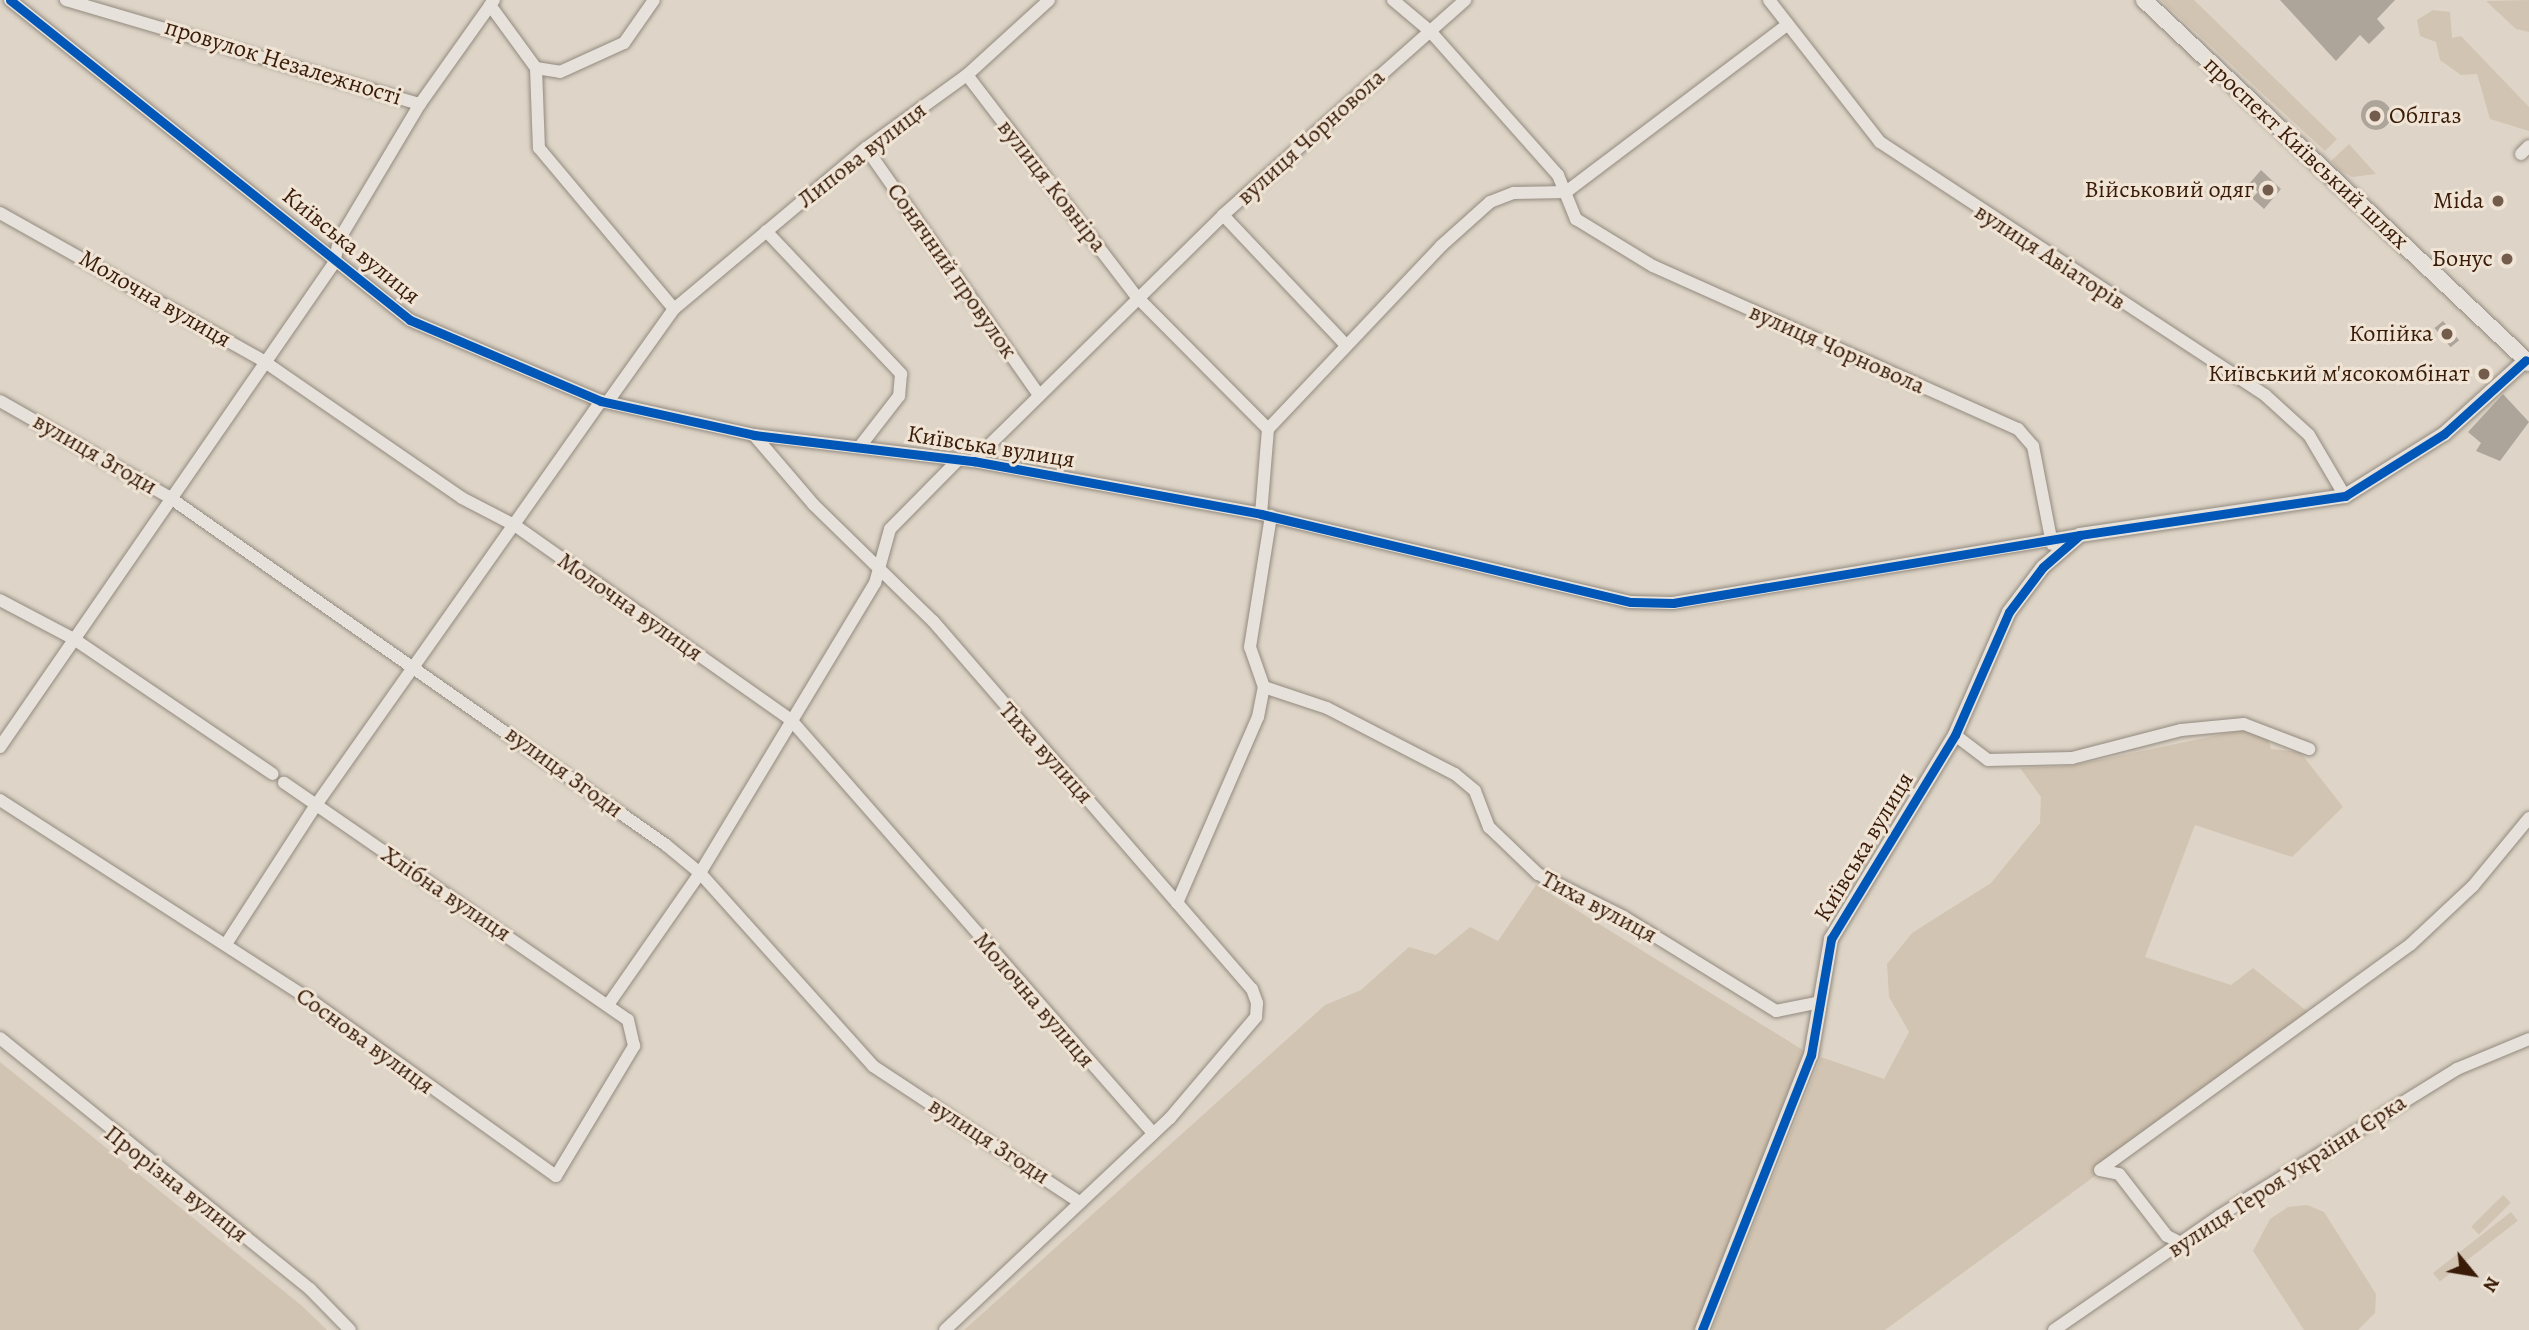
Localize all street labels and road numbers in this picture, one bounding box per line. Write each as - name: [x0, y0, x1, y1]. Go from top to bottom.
- street label: провулок Незалежності: [161, 12, 405, 112]
- street label: проспект Київський шлях: [2197, 50, 2415, 256]
- street label: вулиця Чорновола: [1231, 63, 1391, 211]
- street label: Липова вулиця: [792, 96, 932, 214]
- street label: вулиця Ковніра: [991, 114, 1113, 258]
- street label: Сонячний провулок: [881, 178, 1023, 364]
- street label: Київська вулиця: [276, 182, 426, 310]
- street label: вулиця Авіаторів: [1969, 197, 2131, 317]
- street label: Молочна вулиця: [74, 244, 236, 354]
- street label: вулиця Чорновола: [1745, 297, 1929, 401]
- street label: вулиця Згоди: [28, 407, 162, 501]
- street label: Київська вулиця: [905, 420, 1077, 474]
- street label: Молочна вулиця: [552, 546, 708, 668]
- street label: Тиха вулиця: [993, 696, 1099, 810]
- street label: вулиця Згоди: [500, 720, 628, 824]
- street label: Київська вулиця: [1808, 767, 1920, 927]
- street label: Хлібна вулиця: [376, 840, 516, 948]
- street label: Тиха вулиця: [1536, 865, 1662, 949]
- street label: Молочна вулиця: [967, 926, 1101, 1074]
- street label: Соснова вулиця: [290, 981, 440, 1101]
- street label: вулиця Героя України Єрка: [2162, 1088, 2412, 1264]
- street label: вулиця Згоди: [923, 1091, 1055, 1191]
- street label: Прорізна вулиця: [98, 1119, 254, 1249]

